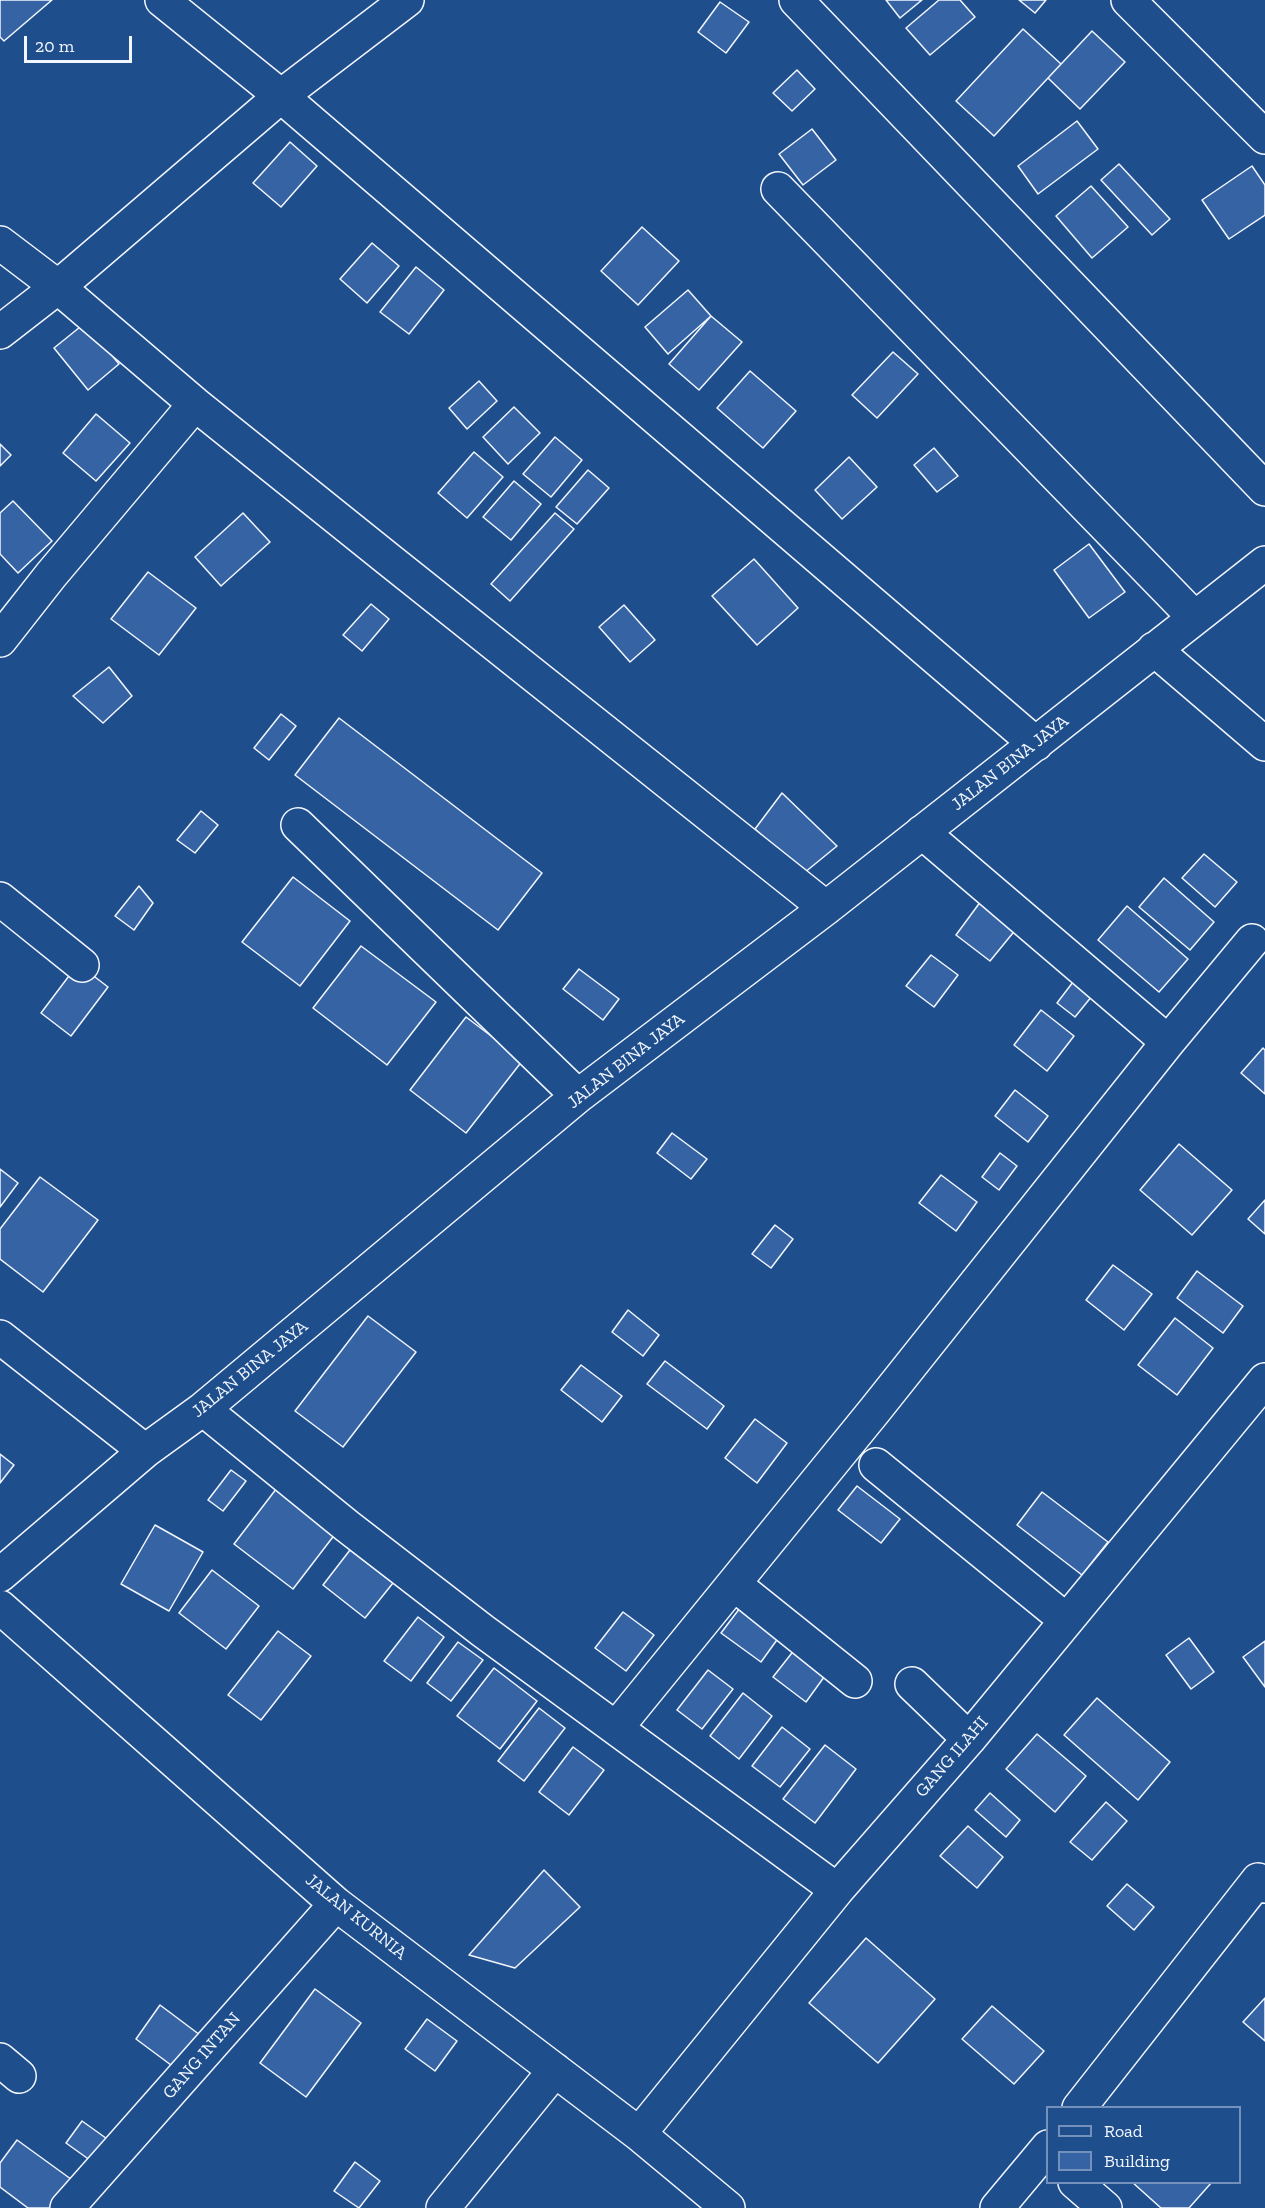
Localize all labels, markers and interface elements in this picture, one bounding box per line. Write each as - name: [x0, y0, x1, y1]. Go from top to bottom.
- scale bar: [27, 24, 135, 62]
- text: 20 m: [35, 35, 74, 57]
- street label: JALAN BINA JAYA: [947, 711, 1073, 815]
- street label: JALAN BINA JAYA: [563, 1009, 689, 1113]
- street label: JALAN BINA JAYA: [188, 1316, 312, 1422]
- street label: GANG ILAHI: [911, 1712, 993, 1802]
- street label: JALAN KURNIA: [301, 1869, 411, 1965]
- street label: GANG INTAN: [159, 2008, 245, 2104]
- legend: [1046, 2106, 1241, 2184]
- text: Road: [1104, 2120, 1143, 2142]
- text: Building: [1104, 2150, 1170, 2172]

